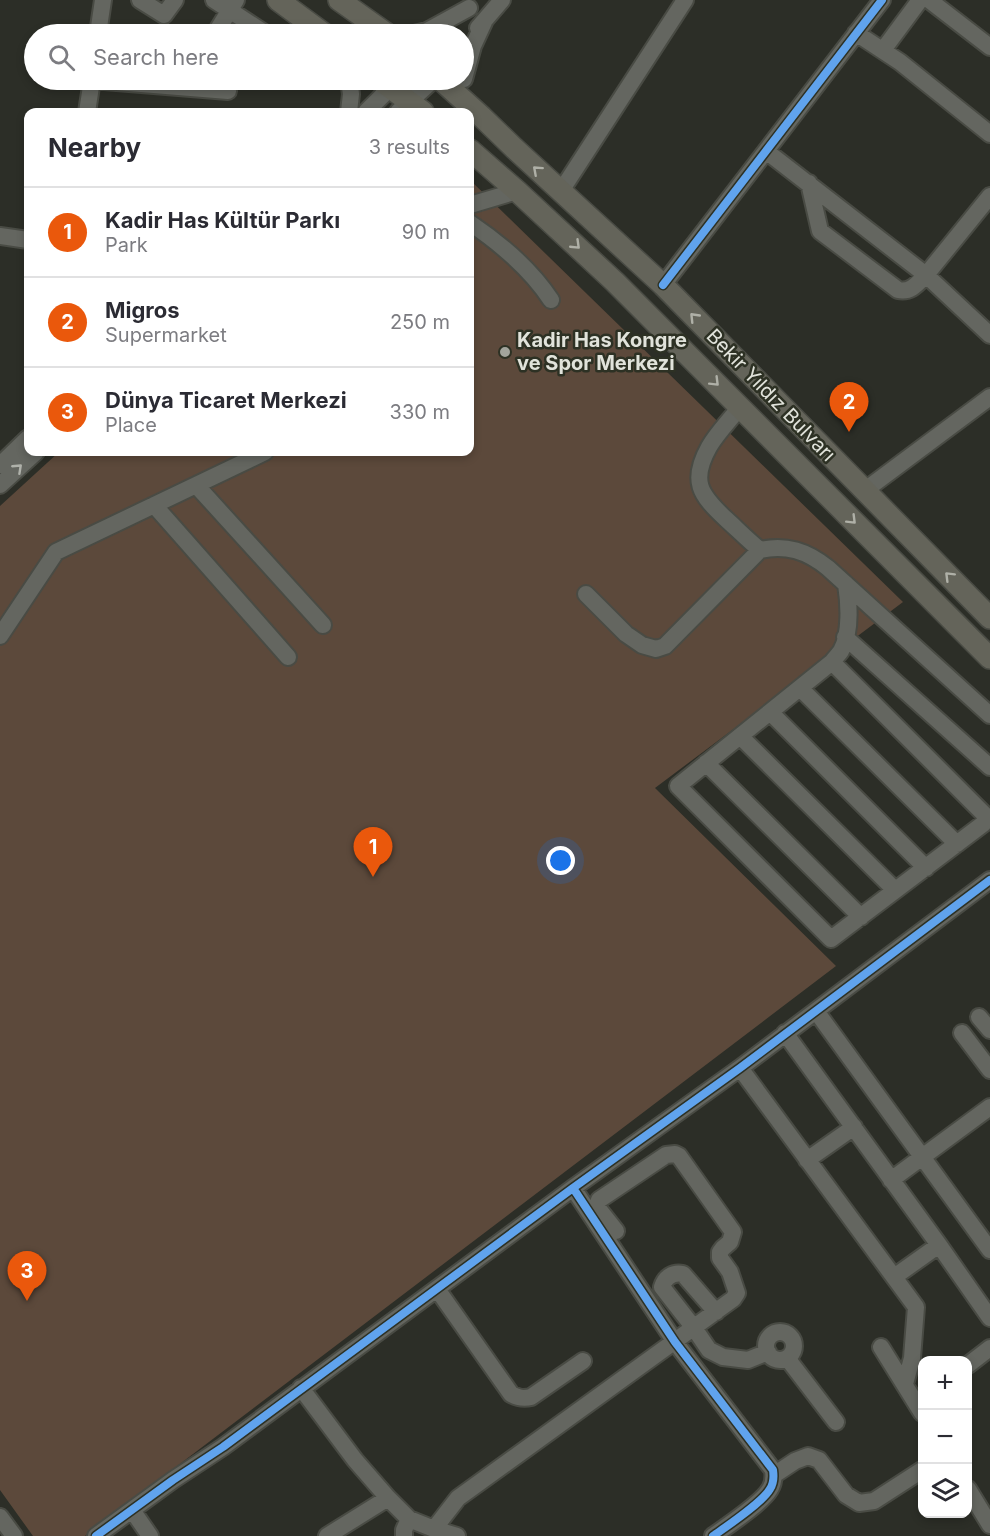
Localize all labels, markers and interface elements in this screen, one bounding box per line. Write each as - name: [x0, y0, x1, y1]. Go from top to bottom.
- search box: [24, 24, 474, 90]
- icon: search: [45, 41, 78, 74]
- text: Search here: [93, 44, 219, 70]
- text: Nearby: [48, 132, 141, 163]
- text: 3 results: [369, 135, 450, 159]
- one-way arrow: [533, 166, 544, 177]
- text: Kadir Has Kültür Parkı: [105, 207, 340, 233]
- text: 1: [63, 220, 72, 244]
- text: 90 m: [402, 220, 450, 244]
- text: Park: [105, 233, 148, 257]
- one-way arrow: [570, 238, 580, 249]
- text: Migros: [105, 297, 180, 323]
- text: 2: [61, 310, 74, 334]
- text: 250 m: [390, 310, 450, 334]
- one-way arrow: [691, 314, 702, 325]
- text: Supermarket: [105, 323, 227, 347]
- street label: Bekir Yıldız Bulvarı: [702, 324, 840, 466]
- place label: Kadir Has Kongre ve Spor Merkezi: [517, 328, 687, 375]
- marker: Kadir Has Kongre ve Spor Merkezi: [498, 345, 512, 359]
- one-way arrow: [708, 375, 718, 386]
- pin: 2: [830, 382, 868, 432]
- text: Dünya Ticaret Merkezi: [105, 387, 347, 413]
- text: 3: [61, 400, 74, 424]
- text: 330 m: [390, 400, 450, 424]
- text: Place: [105, 413, 157, 437]
- one-way arrow: [11, 464, 22, 475]
- one-way arrow: [845, 513, 856, 524]
- one-way arrow: [945, 573, 956, 584]
- pin: 1: [354, 828, 392, 877]
- your location: [546, 846, 575, 875]
- pin: 3: [8, 1252, 46, 1301]
- map controls: [918, 1356, 972, 1518]
- button: +: [918, 1356, 972, 1410]
- button: −: [918, 1410, 972, 1464]
- button: layers: [918, 1464, 972, 1518]

